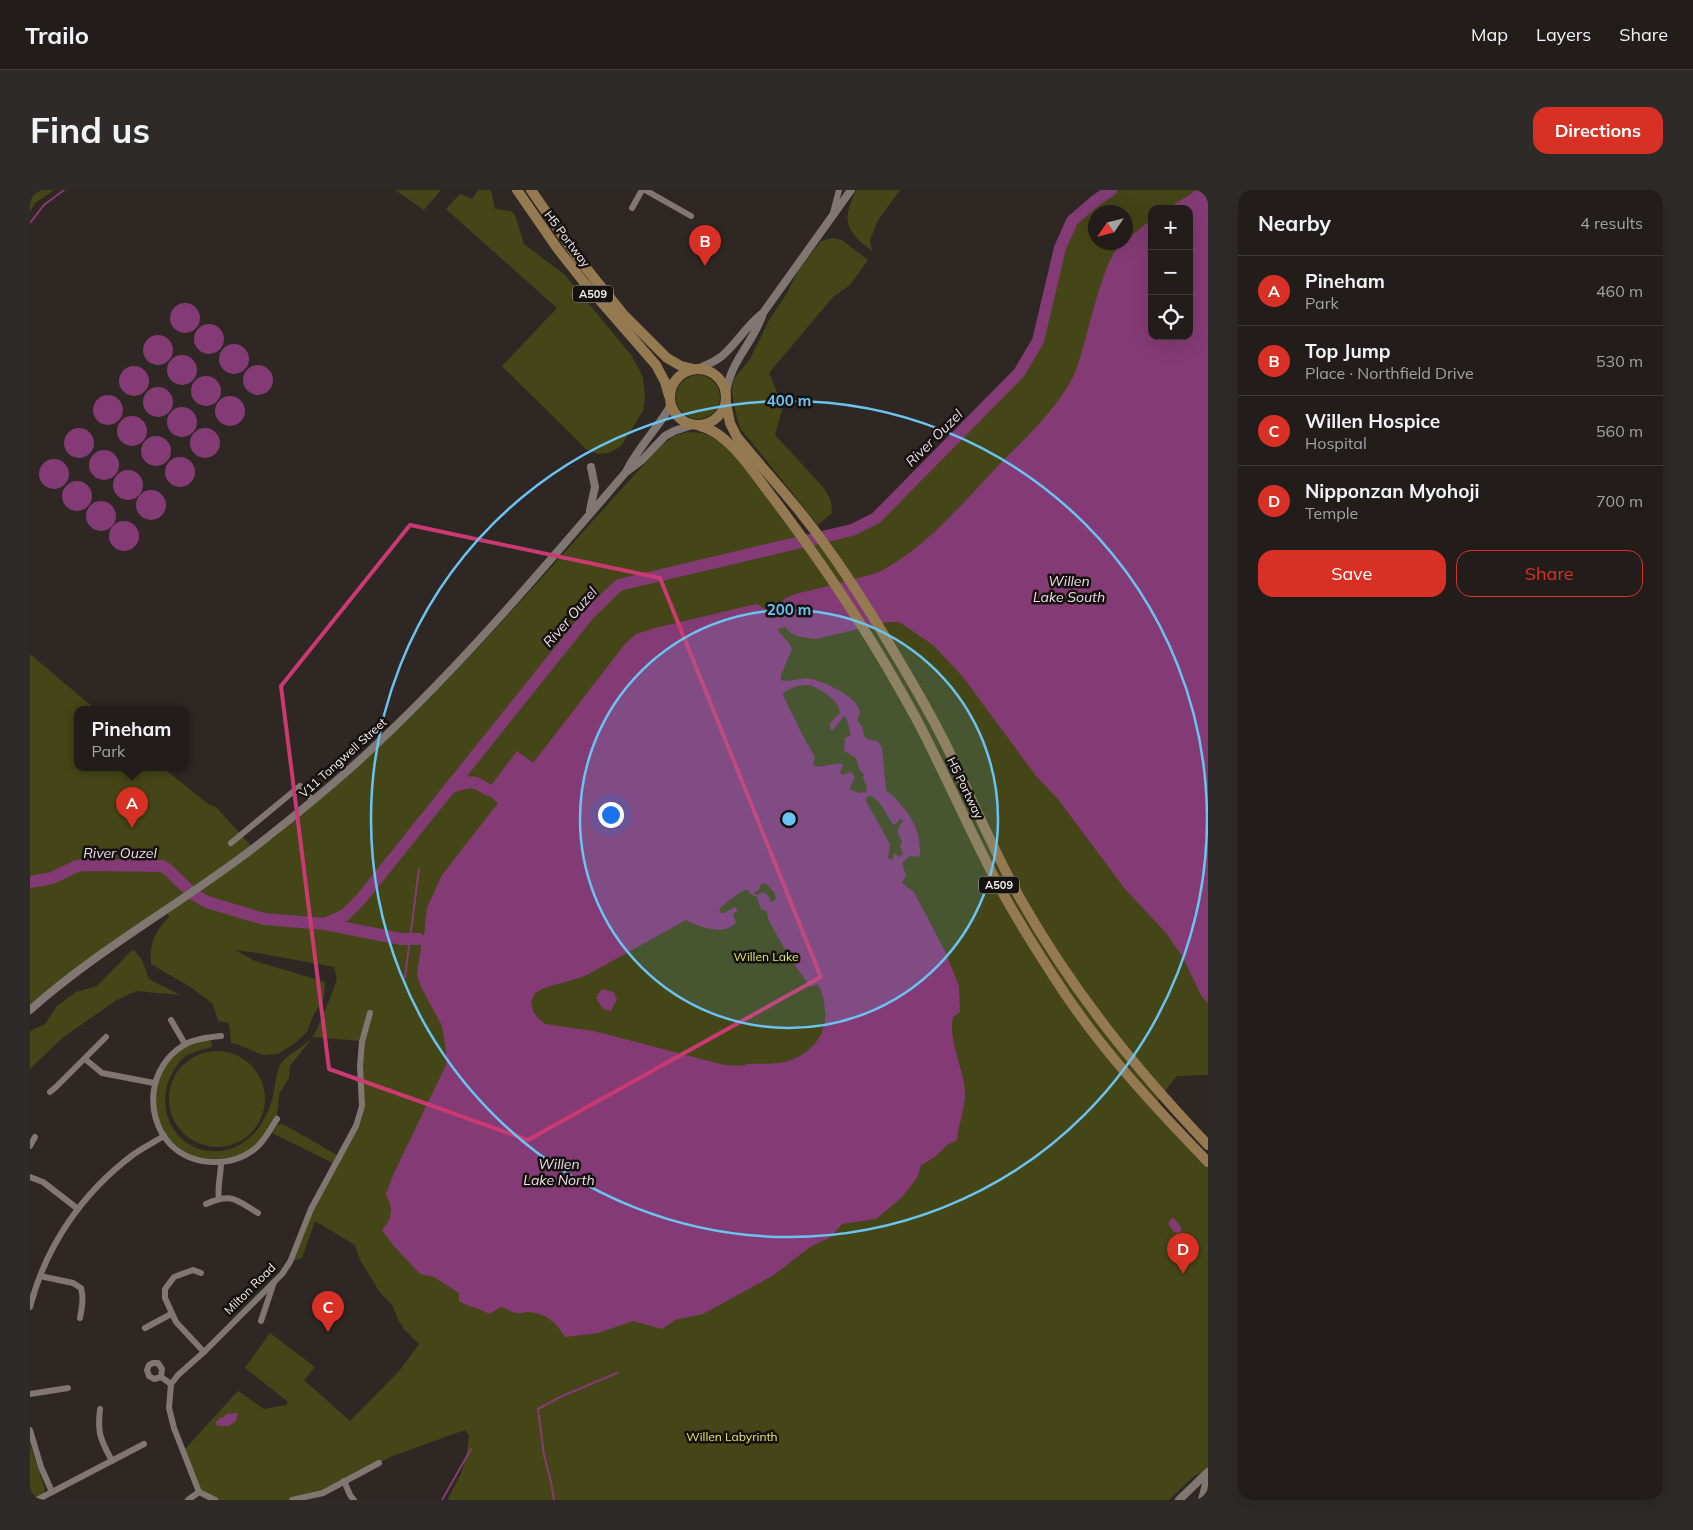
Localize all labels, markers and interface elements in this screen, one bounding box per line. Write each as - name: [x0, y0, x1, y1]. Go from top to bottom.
- text: Trailo: [25, 20, 89, 50]
- text: Map: [1471, 23, 1508, 46]
- text: Layers: [1536, 23, 1591, 46]
- text: Share: [1619, 23, 1668, 46]
- button: Directions: [1533, 107, 1663, 154]
- text: Find us: [30, 108, 150, 152]
- north arrow: [1088, 205, 1133, 250]
- map controls: [1148, 205, 1193, 340]
- button: +: [1148, 205, 1193, 250]
- street label: H5 Portway: [541, 208, 594, 270]
- text: Nearby: [1258, 210, 1331, 236]
- text: 4 results: [1580, 213, 1643, 233]
- pin: B: [689, 225, 721, 266]
- button: −: [1148, 250, 1193, 295]
- text: Pineham: [1305, 269, 1385, 293]
- text: A: [1268, 281, 1280, 301]
- text: 460 m: [1596, 281, 1643, 301]
- road number: A509: [573, 286, 613, 302]
- text: Park: [1305, 293, 1339, 313]
- button: locate: [1148, 295, 1193, 340]
- text: Top Jump: [1305, 339, 1391, 363]
- text: B: [1268, 351, 1280, 371]
- text: 530 m: [1596, 351, 1643, 371]
- text: Place · Northfield Drive: [1305, 363, 1474, 383]
- text: 400 m: [767, 391, 811, 410]
- water label: River Ouzel: [902, 405, 967, 470]
- text: Willen Hospice: [1305, 409, 1440, 433]
- text: C: [1269, 421, 1279, 441]
- text: 560 m: [1596, 421, 1643, 441]
- text: Hospital: [1305, 433, 1367, 453]
- text: Nipponzan Myohoji: [1305, 479, 1479, 503]
- text: D: [1268, 491, 1280, 511]
- text: 700 m: [1596, 491, 1643, 511]
- text: Temple: [1305, 503, 1358, 523]
- button: Save: [1258, 550, 1446, 597]
- button: Share: [1456, 550, 1643, 597]
- water label: Willen Lake South: [1033, 572, 1105, 606]
- water label: River Ouzel: [539, 583, 601, 651]
- text: 200 m: [767, 600, 811, 619]
- popup: [74, 706, 189, 771]
- street label: V11 Tongwell Street: [296, 714, 389, 801]
- text: Pineham: [92, 717, 171, 741]
- text: Park: [92, 741, 125, 761]
- street label: H5 Portway: [944, 755, 987, 822]
- pin: A: [116, 787, 148, 828]
- your location: [598, 802, 624, 828]
- centre of rings: [780, 810, 798, 828]
- water label: River Ouzel: [83, 844, 157, 862]
- road number: A509: [979, 876, 1019, 894]
- park label: Willen Lake: [734, 949, 798, 964]
- water label: Willen Lake North: [523, 1155, 595, 1189]
- pin: D: [1167, 1233, 1199, 1274]
- street label: Milton Road: [221, 1260, 278, 1317]
- pin: C: [312, 1291, 344, 1332]
- park label: Willen Labyrinth: [686, 1429, 778, 1444]

